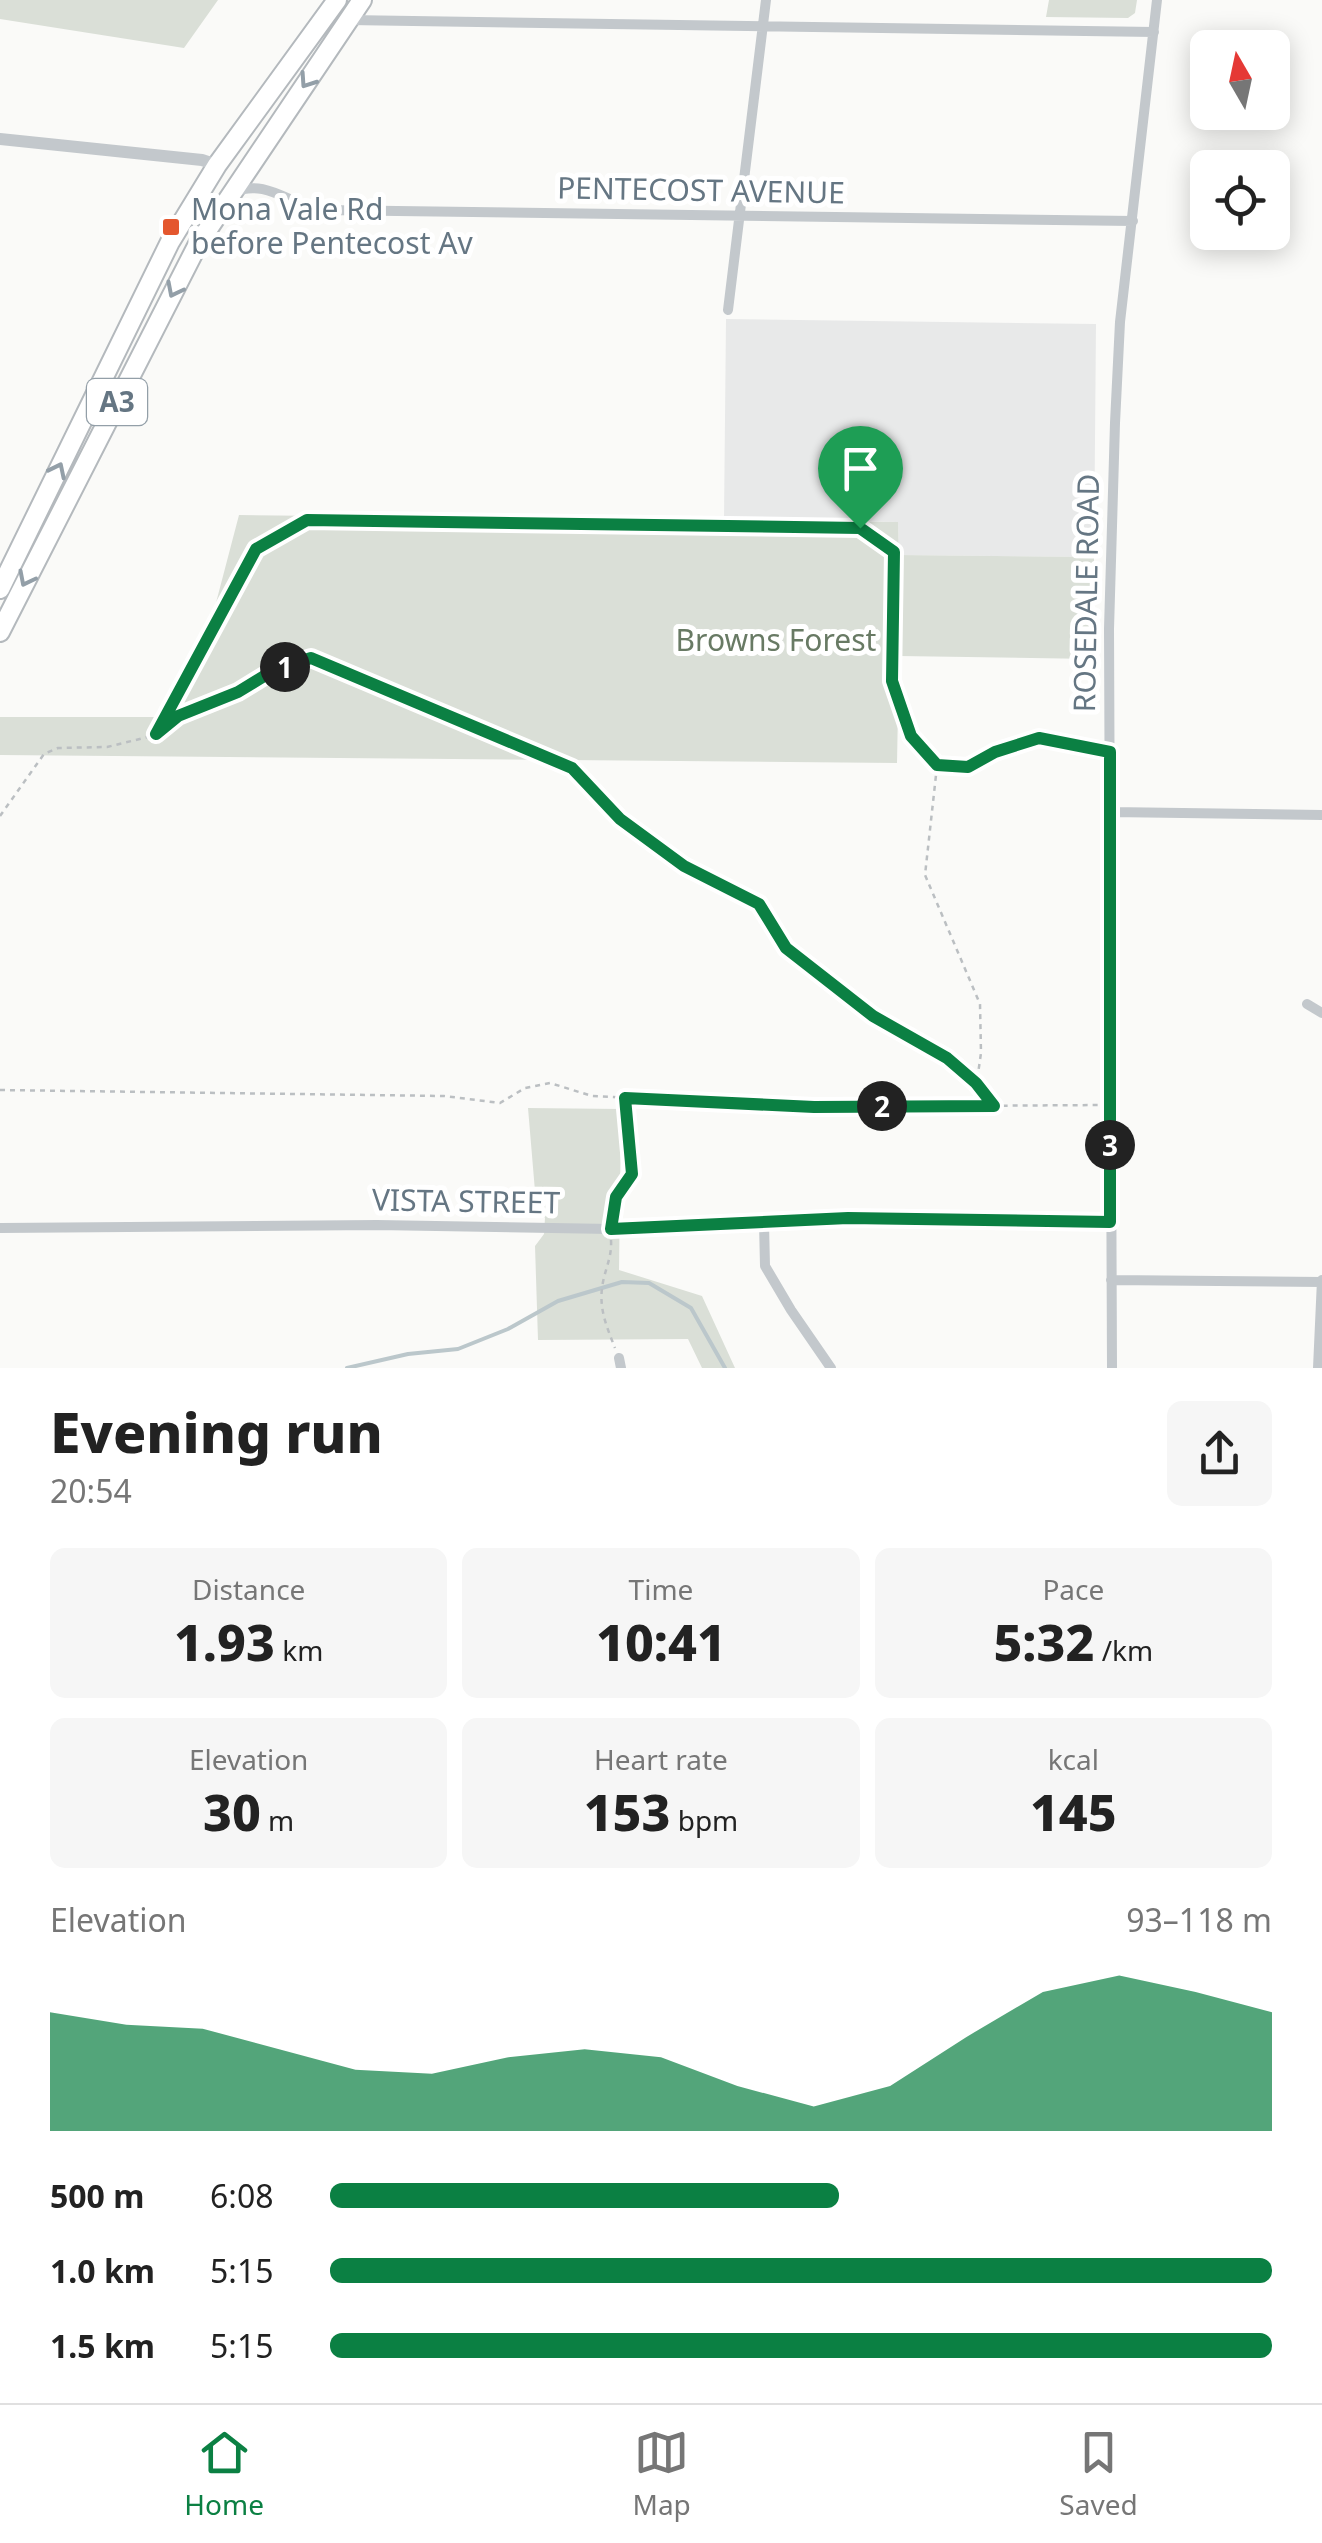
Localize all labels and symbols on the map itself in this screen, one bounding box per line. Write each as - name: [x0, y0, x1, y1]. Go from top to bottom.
- north arrow: [1190, 30, 1290, 130]
- one-way arrow: [301, 69, 319, 88]
- street label: PENTECOST AVENUE: [557, 166, 845, 213]
- place label: Mona Vale Rd before Pentecost Av: [191, 188, 473, 263]
- marker: Mona Vale Rd before Pentecost Av: [160, 216, 182, 238]
- one-way arrow: [167, 279, 186, 297]
- road number: A3: [87, 379, 147, 425]
- pin: [818, 426, 903, 529]
- one-way arrow: [46, 462, 66, 480]
- street label: ROSEDALE ROAD: [1063, 473, 1108, 713]
- one-way arrow: [18, 569, 38, 587]
- park label: Browns Forest: [676, 619, 877, 660]
- pin: 1: [260, 642, 310, 692]
- pin: 2: [857, 1081, 907, 1131]
- pin: 3: [1085, 1120, 1135, 1170]
- street label: VISTA STREET: [372, 1178, 561, 1223]

